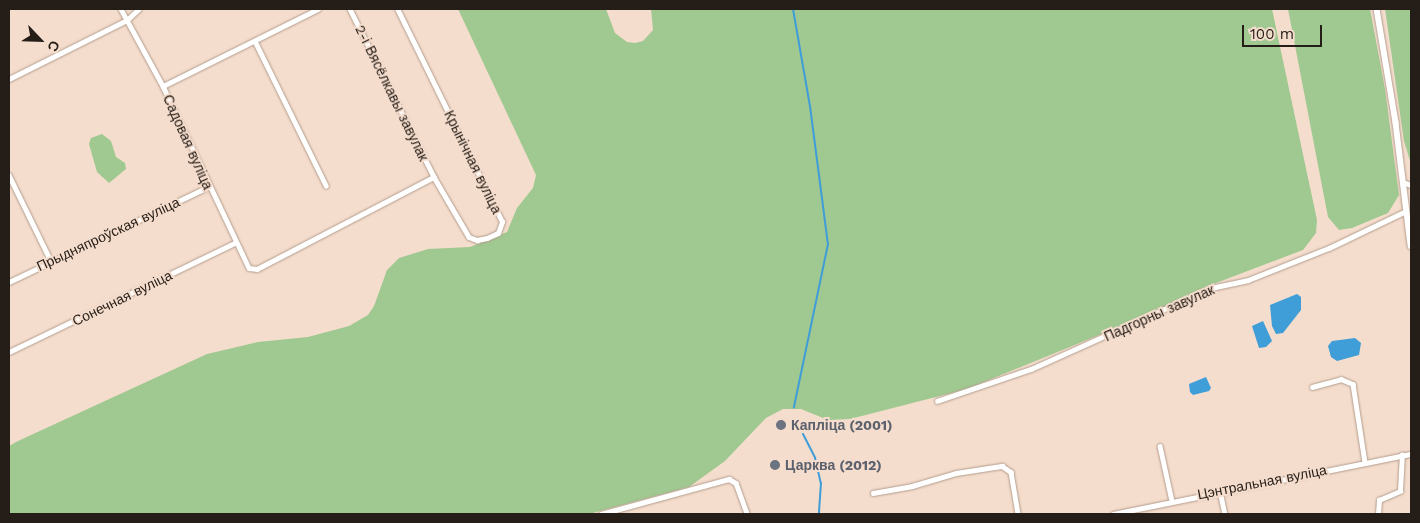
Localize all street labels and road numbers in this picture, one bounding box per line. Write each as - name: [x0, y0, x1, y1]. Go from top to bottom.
- street label: 2-і Вясёлкавы завулак: [352, 22, 432, 164]
- street label: Садовая вуліца: [160, 92, 216, 192]
- street label: Крынічная вуліца: [441, 108, 505, 216]
- street label: Прыдняпроўская вуліца: [34, 193, 182, 275]
- street label: Сонечная вуліца: [69, 267, 175, 329]
- street label: Падгорны завулак: [1101, 281, 1217, 345]
- street label: Цэнтральная вуліца: [1196, 461, 1328, 503]

